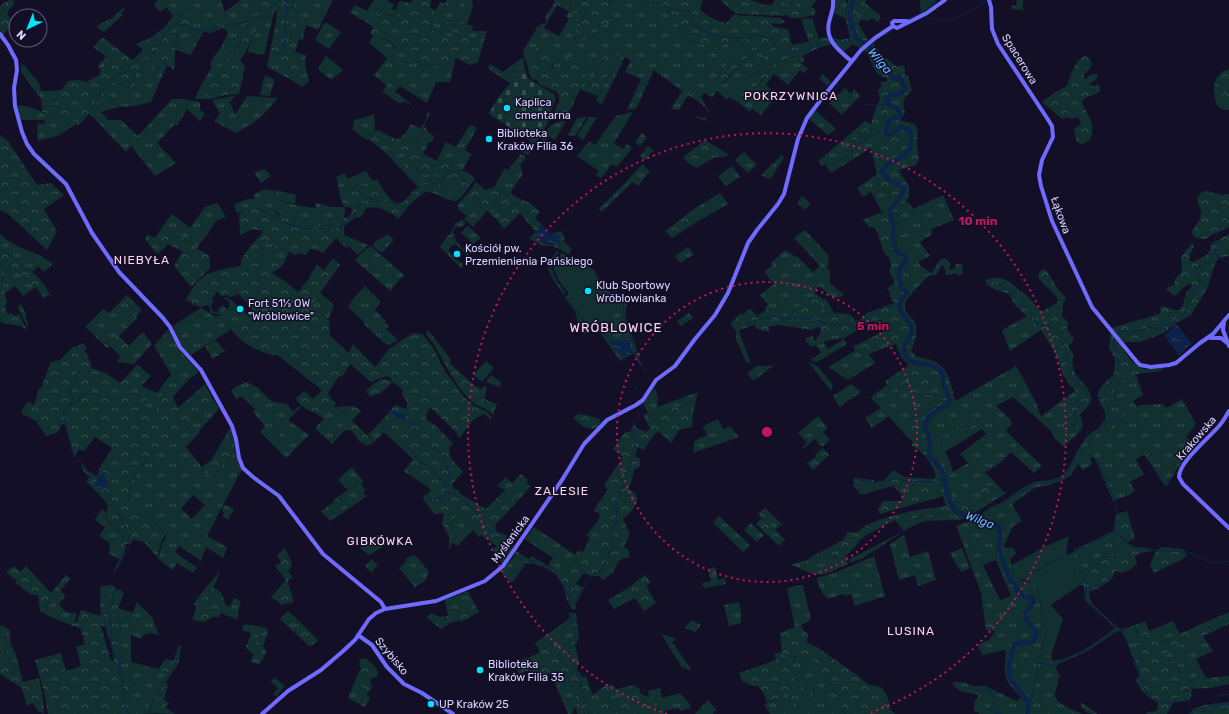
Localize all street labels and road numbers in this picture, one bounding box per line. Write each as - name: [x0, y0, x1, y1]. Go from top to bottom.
- street label: Spacerowa: [999, 32, 1040, 87]
- street label: Łąkowa: [1048, 195, 1073, 236]
- street label: Krakowska: [1174, 414, 1219, 463]
- street label: Myślenicka: [489, 513, 532, 566]
- street label: Szybisko: [372, 635, 411, 678]

